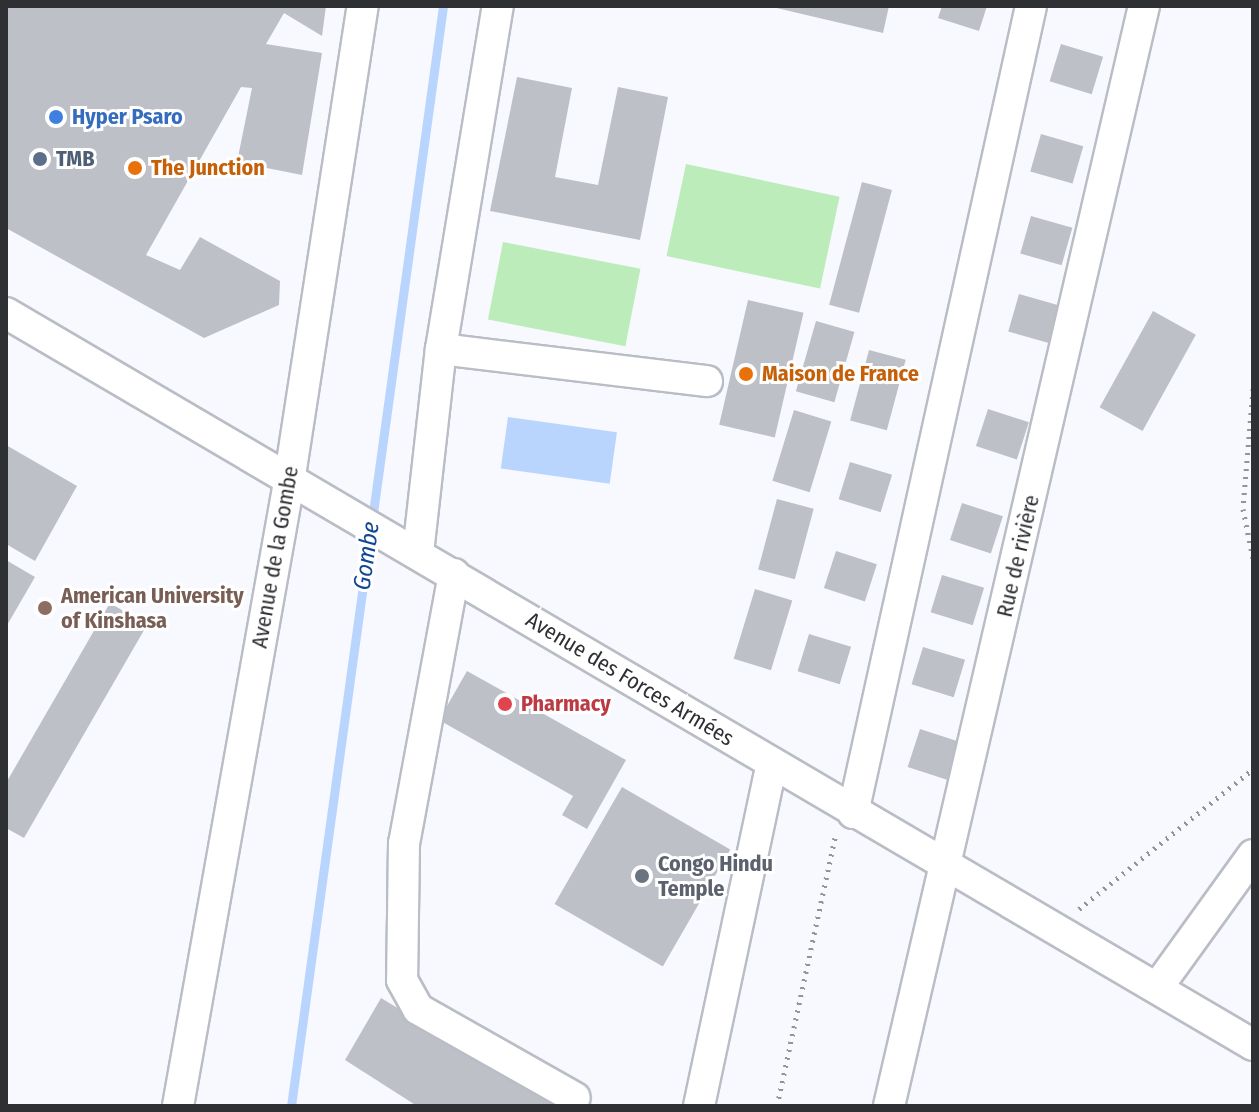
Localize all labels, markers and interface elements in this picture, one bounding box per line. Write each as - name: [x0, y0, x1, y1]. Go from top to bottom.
- place label: Hyper Psaro: [72, 104, 183, 130]
- marker: Hyper Psaro: [47, 108, 65, 126]
- place label: TMB: [56, 146, 94, 172]
- marker: TMB: [31, 150, 49, 168]
- place label: The Junction: [151, 155, 265, 181]
- marker: The Junction: [126, 159, 144, 177]
- place label: Maison de France: [762, 361, 919, 387]
- marker: Maison de France: [737, 365, 755, 383]
- street label: Avenue de la Gombe: [246, 464, 304, 650]
- street label: Rue de rivière: [991, 492, 1045, 620]
- water label: Gombe: [348, 520, 386, 592]
- place label: American University of Kinshasa: [61, 582, 244, 634]
- marker: American University of Kinshasa: [36, 599, 54, 617]
- street label: Avenue des Forces Armées: [521, 606, 739, 752]
- place label: Pharmacy: [521, 691, 611, 717]
- marker: Pharmacy: [496, 695, 514, 713]
- place label: Congo Hindu Temple: [658, 850, 773, 902]
- marker: Congo Hindu Temple: [633, 867, 651, 885]

